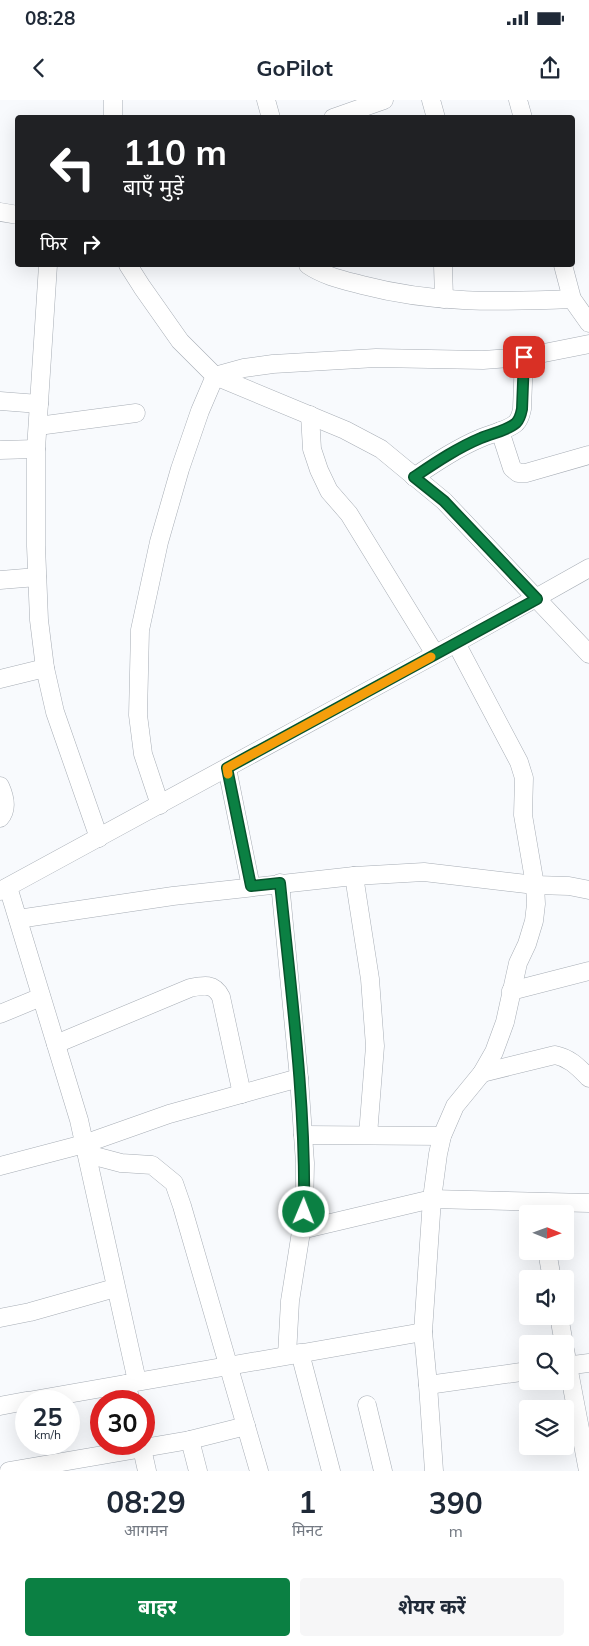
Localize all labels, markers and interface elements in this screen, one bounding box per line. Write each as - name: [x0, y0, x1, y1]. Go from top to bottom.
- text: 08:28: [25, 6, 75, 30]
- icon: back: [25, 54, 53, 82]
- text: GoPilot: [256, 54, 333, 82]
- icon: share: [536, 54, 564, 82]
- text: 110 m: [123, 130, 227, 174]
- icon: left: [40, 135, 105, 200]
- text: बाएँ मुड़ें: [123, 173, 184, 201]
- icon: right: [77, 230, 105, 258]
- text: फिर: [40, 231, 67, 255]
- pin: [503, 336, 545, 378]
- icon: arrive: [510, 343, 538, 371]
- position arrow: [277, 1185, 329, 1237]
- north arrow: [519, 1205, 574, 1260]
- map controls: [519, 1205, 574, 1455]
- button: sound: [519, 1270, 574, 1325]
- button: search: [519, 1335, 574, 1390]
- speed limit sign: 30: [90, 1390, 155, 1455]
- button: layers: [519, 1400, 574, 1455]
- text: 25: [32, 1401, 63, 1432]
- text: km/h: [34, 1427, 61, 1442]
- text: 08:29: [106, 1483, 186, 1521]
- text: 1: [298, 1483, 316, 1521]
- text: 390: [429, 1484, 483, 1522]
- text: आगमन: [124, 1520, 168, 1540]
- text: मिनट: [292, 1520, 323, 1540]
- text: m: [449, 1521, 463, 1541]
- button: बाहर: [25, 1578, 290, 1636]
- button: शेयर करें: [300, 1578, 564, 1636]

